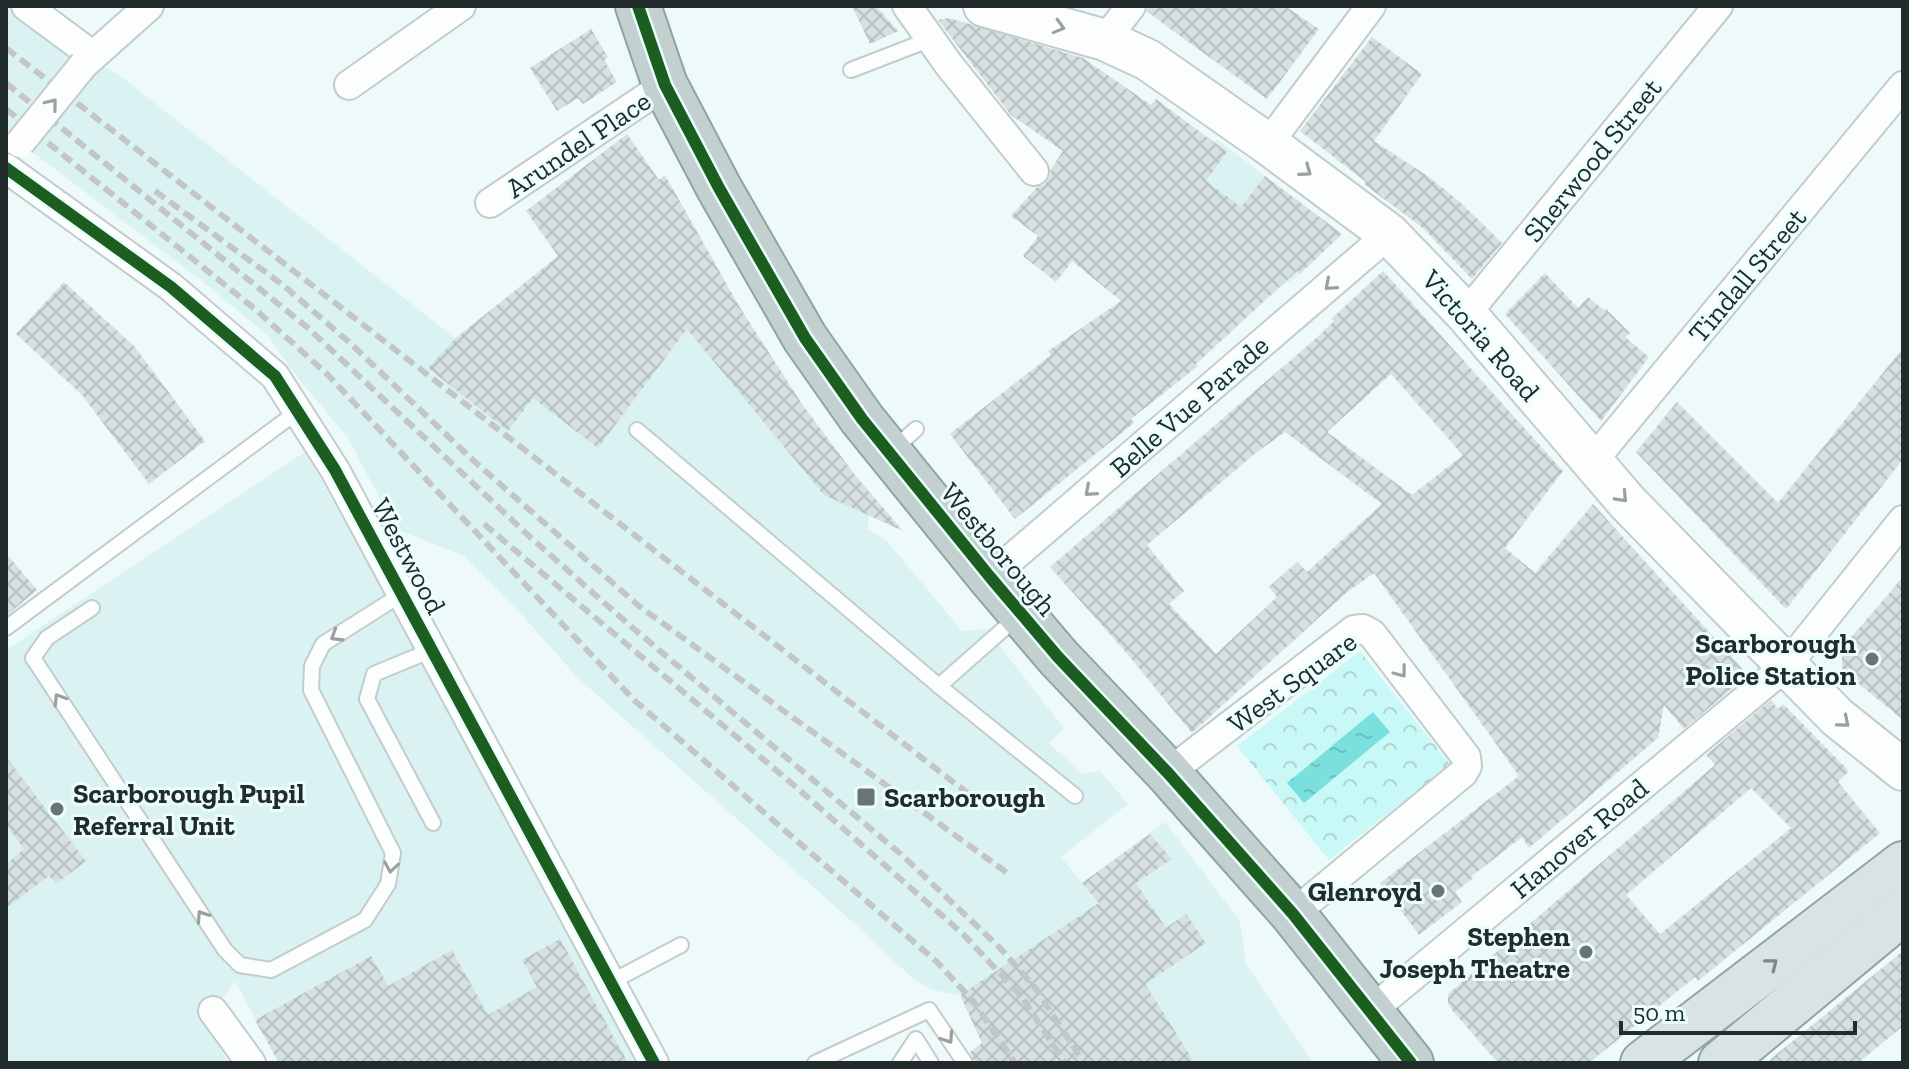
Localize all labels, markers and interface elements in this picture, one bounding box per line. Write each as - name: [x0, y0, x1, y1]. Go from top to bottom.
- one-way arrow: [1052, 18, 1066, 34]
- street label: Sherwood Street: [1516, 71, 1669, 249]
- street label: Arundel Place: [500, 84, 657, 205]
- one-way arrow: [42, 98, 57, 113]
- one-way arrow: [1297, 162, 1311, 176]
- street label: Tindall Street: [1682, 201, 1813, 349]
- street label: Victoria Road: [1414, 262, 1546, 408]
- one-way arrow: [1325, 275, 1339, 290]
- street label: Belle Vue Parade: [1103, 329, 1275, 484]
- street label: Westborough: [934, 476, 1064, 623]
- one-way arrow: [1085, 481, 1100, 496]
- one-way arrow: [1613, 488, 1628, 502]
- street label: Westwood: [364, 493, 453, 620]
- street label: West Square: [1221, 625, 1363, 740]
- one-way arrow: [330, 626, 345, 641]
- place label: Scarborough Police Station: [1685, 627, 1856, 692]
- marker: Scarborough Police Station: [1863, 650, 1881, 668]
- one-way arrow: [1392, 664, 1406, 678]
- one-way arrow: [54, 694, 69, 708]
- one-way arrow: [1835, 712, 1849, 727]
- street label: Hanover Road: [1504, 771, 1655, 905]
- place label: Scarborough Pupil Referral Unit: [73, 777, 305, 842]
- place label: Scarborough: [884, 781, 1045, 814]
- marker: Scarborough: [855, 786, 877, 808]
- marker: Scarborough Pupil Referral Unit: [48, 800, 66, 818]
- one-way arrow: [383, 860, 400, 873]
- place label: Glenroyd: [1308, 875, 1422, 908]
- marker: Glenroyd: [1429, 882, 1447, 900]
- one-way arrow: [197, 911, 212, 925]
- place label: Stephen Joseph Theatre: [1380, 920, 1570, 985]
- marker: Stephen Joseph Theatre: [1577, 943, 1595, 961]
- one-way arrow: [1763, 960, 1778, 974]
- scale bar: [1621, 985, 1855, 1035]
- text: 50 m: [1633, 998, 1686, 1027]
- one-way arrow: [938, 1029, 953, 1044]

